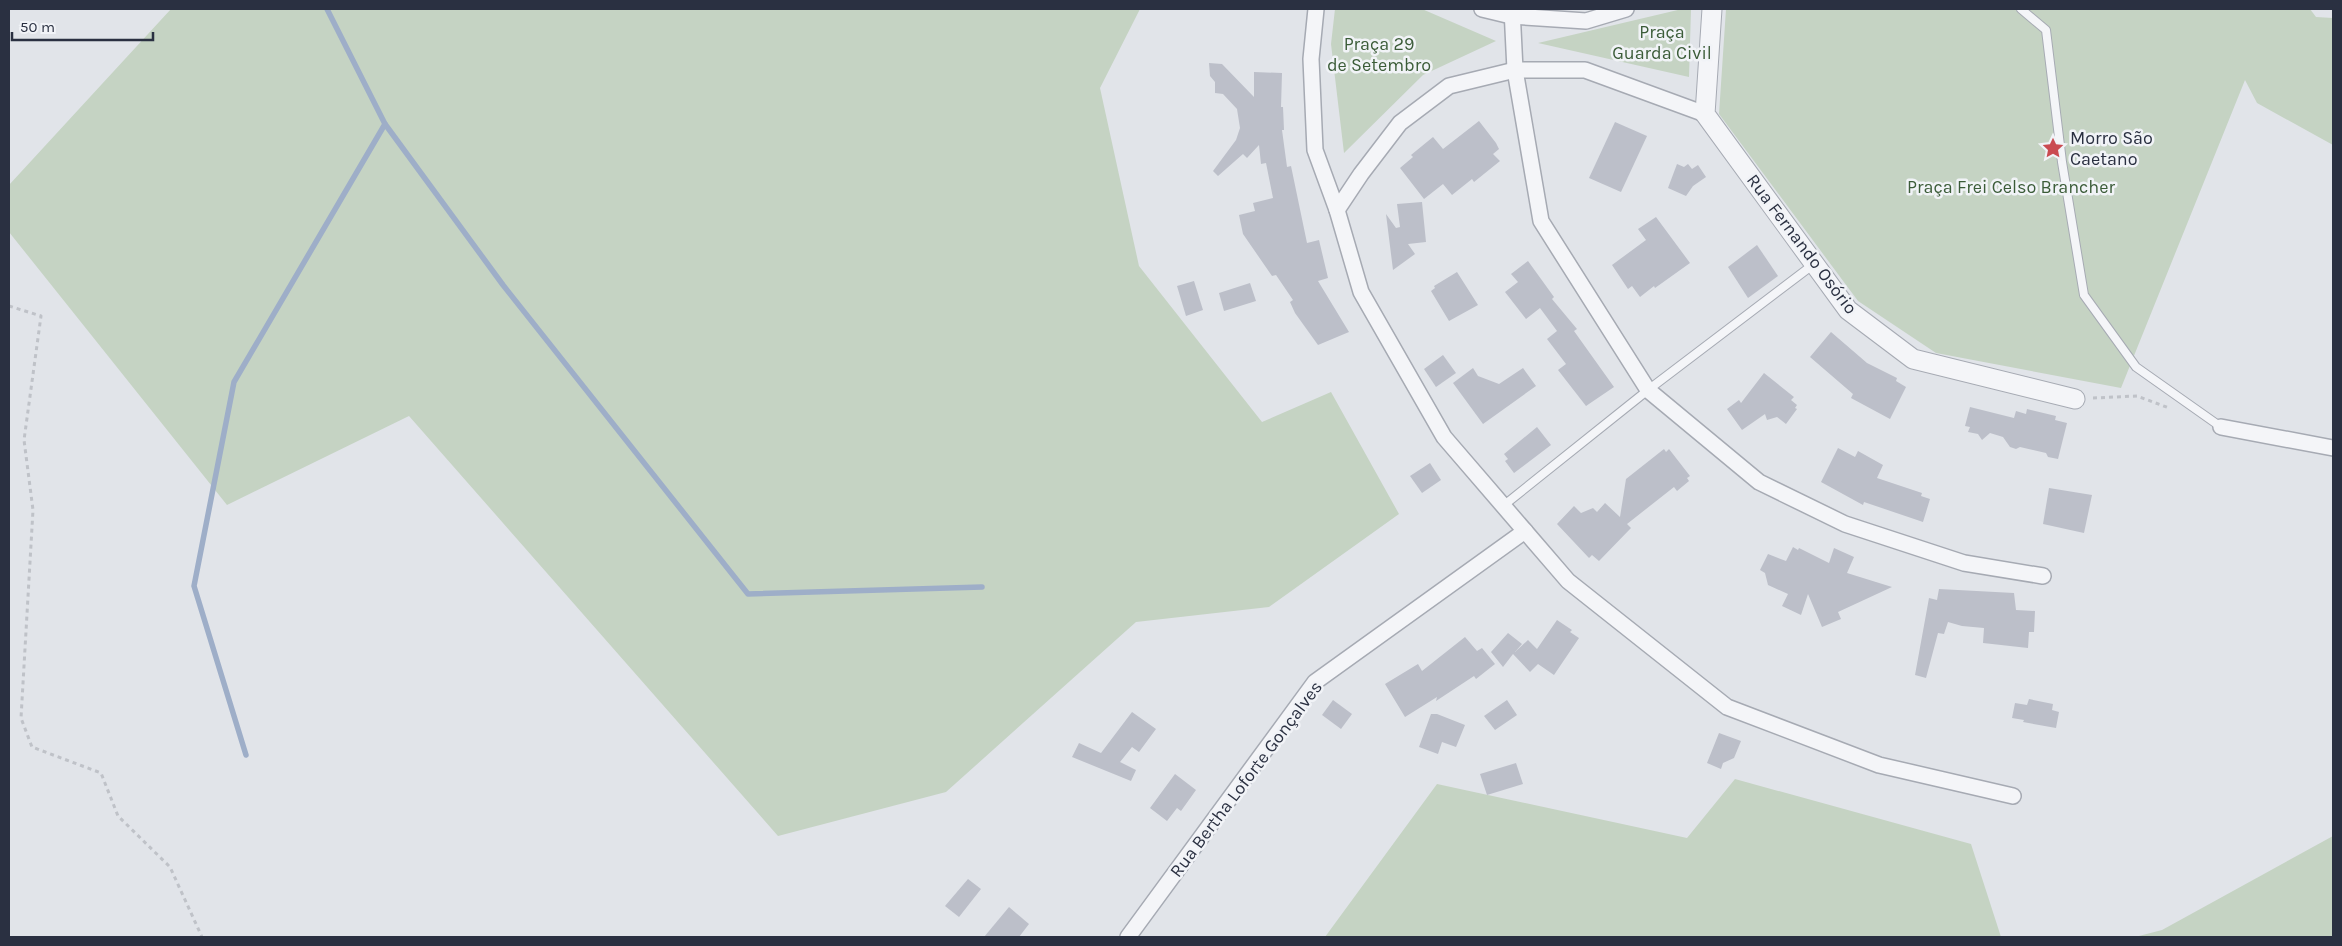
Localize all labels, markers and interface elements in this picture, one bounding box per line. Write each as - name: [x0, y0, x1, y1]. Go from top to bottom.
- scale bar: [12, 10, 154, 42]
- text: 50 m: [20, 18, 55, 36]
- park label: Praça Guarda Civil: [1612, 21, 1712, 64]
- park label: Praça 29 de Setembro: [1327, 33, 1431, 76]
- place label: Morro São Caetano: [2070, 127, 2153, 170]
- place icon: Morro São Caetano: [2040, 135, 2066, 161]
- street label: Rua Fernando Osório: [1742, 170, 1862, 318]
- park label: Praça Frei Celso Brancher: [1907, 176, 2115, 198]
- street label: Rua Bertha Loforte Gonçalves: [1165, 676, 1327, 882]

